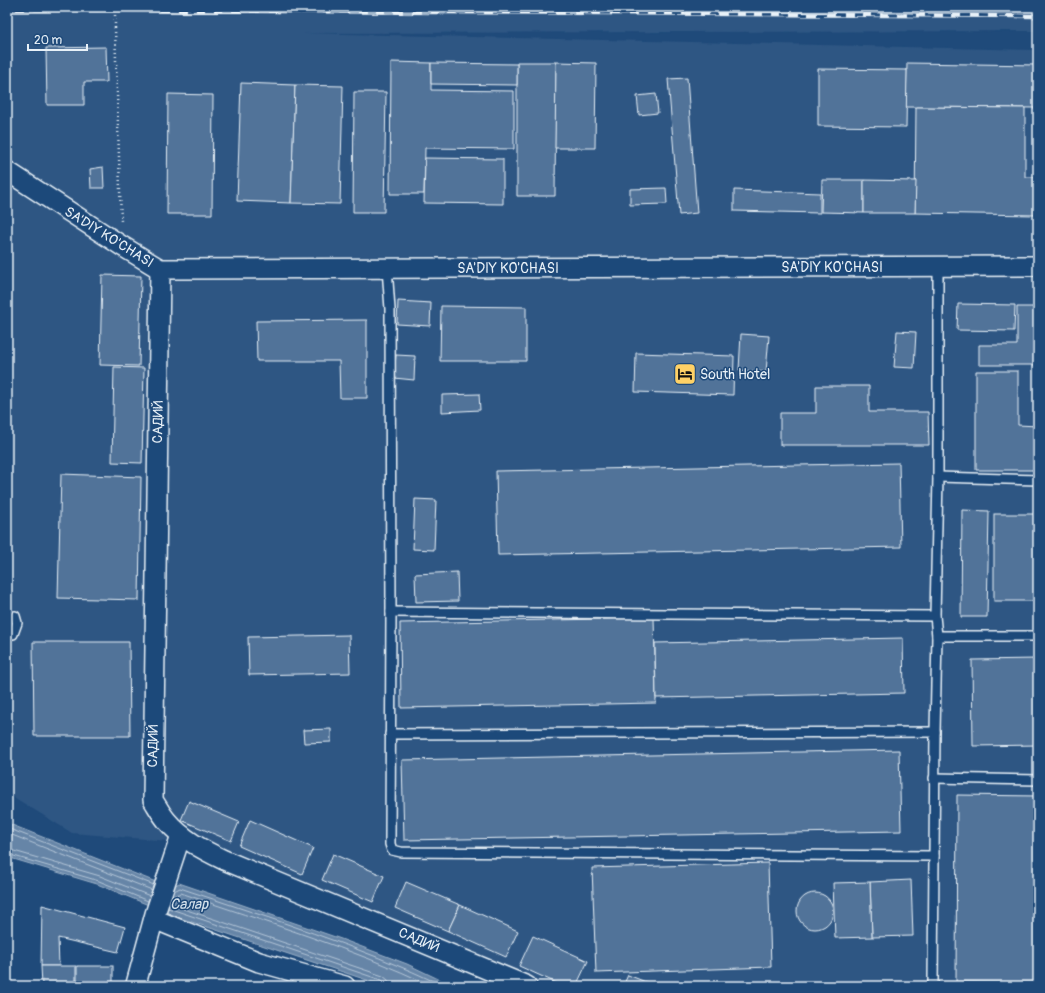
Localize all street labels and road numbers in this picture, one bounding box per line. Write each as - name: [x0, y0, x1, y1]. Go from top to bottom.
- street label: SA'DIY KO'CHASI: [61, 203, 157, 271]
- street label: SA'DIY KO'CHASI: [781, 259, 883, 276]
- street label: SA'DIY KO'CHASI: [457, 260, 559, 277]
- street label: САДИЙ: [149, 400, 167, 444]
- street label: САДИЙ: [144, 724, 162, 768]
- street label: САДИЙ: [396, 924, 442, 956]

